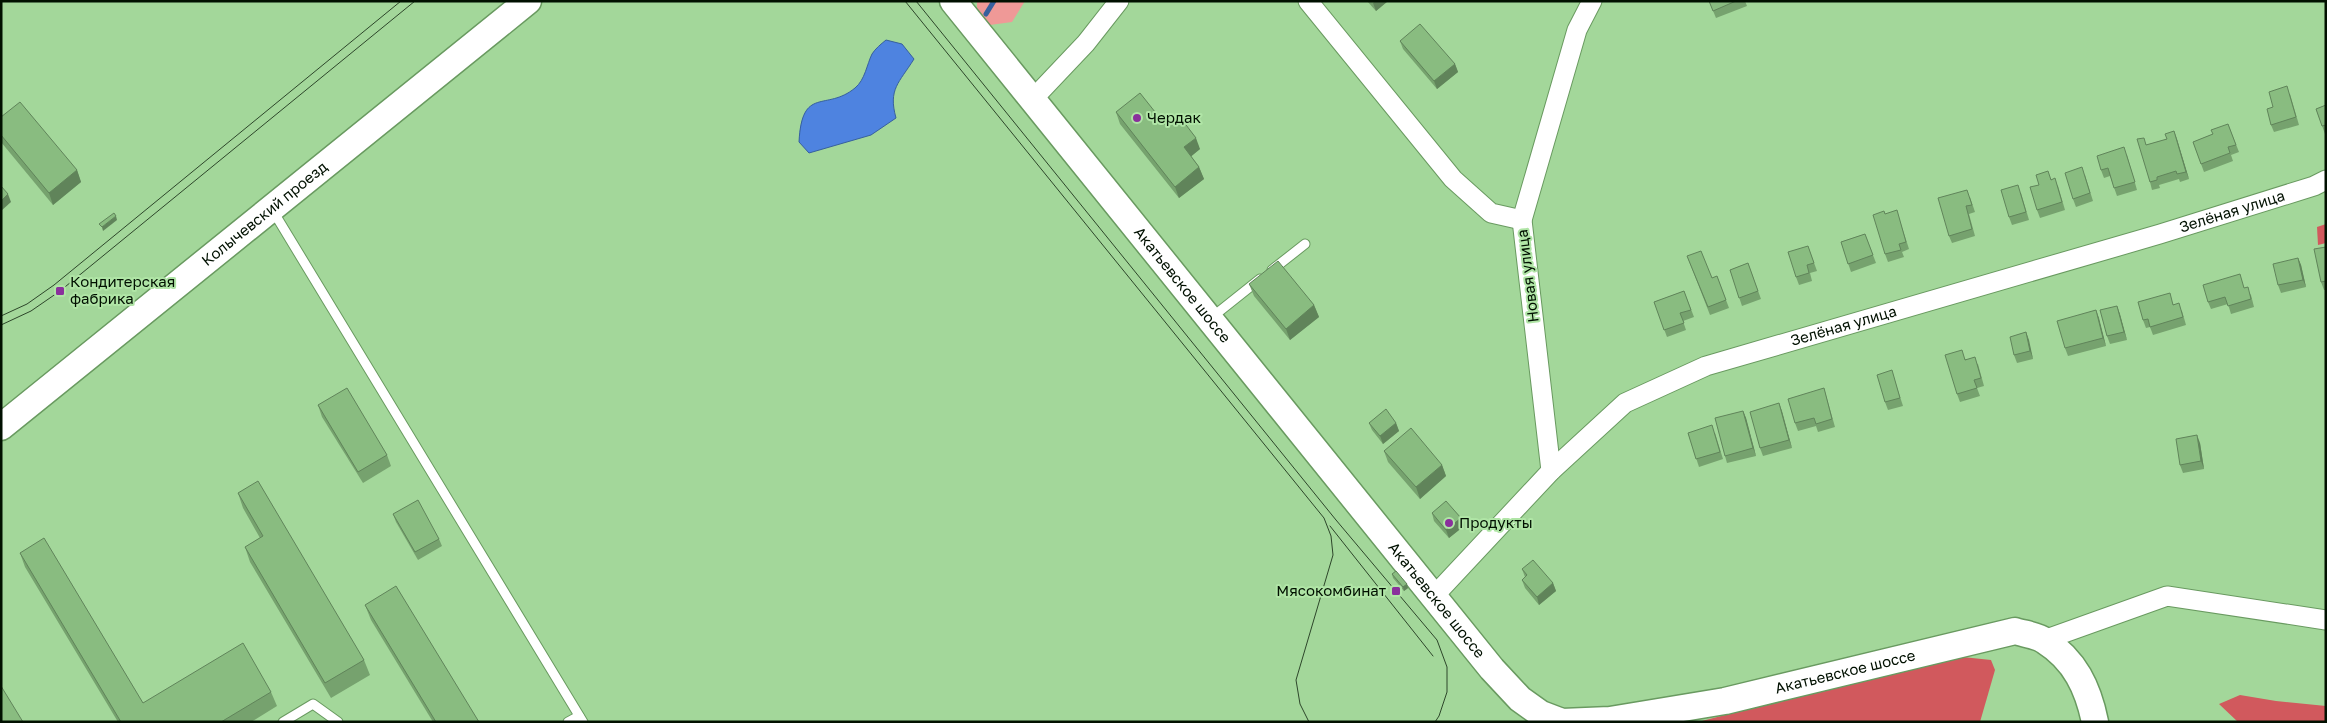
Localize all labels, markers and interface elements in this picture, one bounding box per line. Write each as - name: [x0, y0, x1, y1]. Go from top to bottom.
- place label: Чердак: [1147, 108, 1202, 126]
- marker: Чердак: [1131, 112, 1143, 124]
- street label: Колычевский проезд: [198, 157, 330, 269]
- street label: Зелёная улица: [2177, 186, 2287, 235]
- street label: Акатьевское шоссе: [1131, 223, 1235, 346]
- street label: Новая улица: [1512, 229, 1542, 324]
- place label: Кондитерская фабрика: [70, 272, 175, 307]
- marker: Кондитерская фабрика: [54, 285, 66, 297]
- street label: Зелёная улица: [1788, 301, 1898, 349]
- place label: Продукты: [1459, 513, 1533, 531]
- marker: Продукты: [1443, 517, 1455, 529]
- street label: Акатьевское шоссе: [1385, 538, 1490, 661]
- place label: Мясокомбинат: [1276, 581, 1387, 599]
- marker: Мясокомбинат: [1390, 585, 1402, 597]
- street label: Акатьевское шоссе: [1773, 645, 1917, 697]

